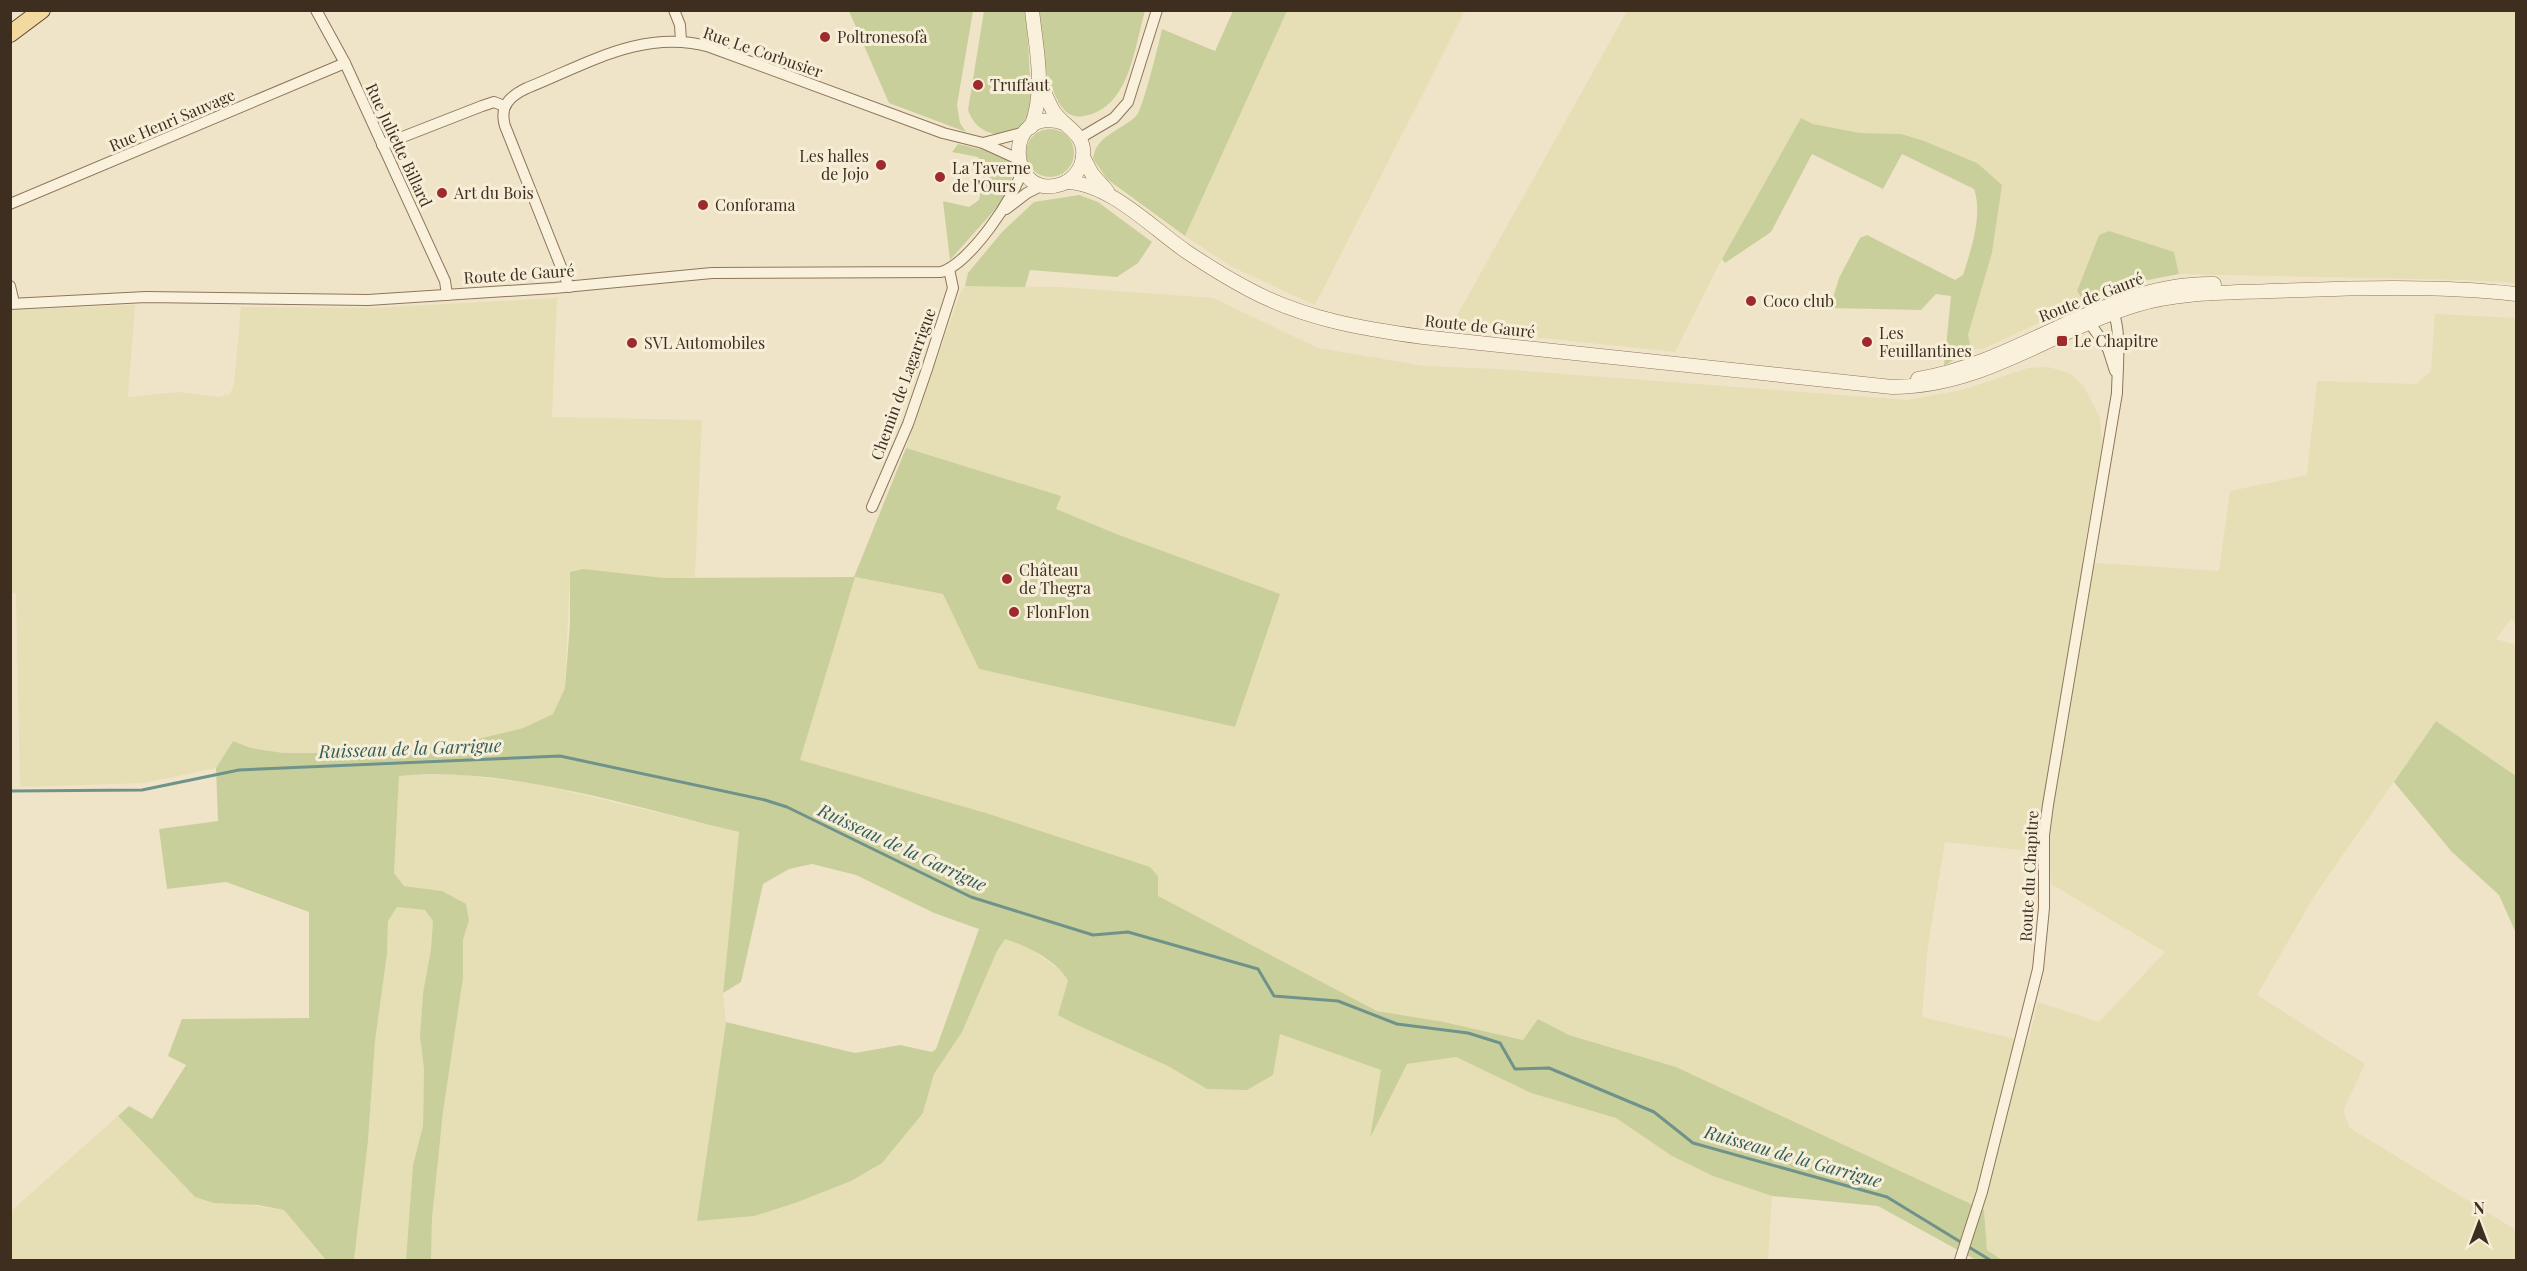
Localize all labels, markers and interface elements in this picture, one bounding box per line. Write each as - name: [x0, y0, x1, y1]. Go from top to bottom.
- street label: Rue Le Corbusier: [701, 21, 826, 82]
- place label: Poltronesofà: [837, 26, 927, 47]
- marker: Poltronesofà: [818, 30, 832, 44]
- place label: Truffaut: [990, 74, 1050, 95]
- marker: Truffaut: [971, 78, 985, 92]
- street label: Rue Juliette Billard: [362, 80, 437, 210]
- street label: Rue Henri Sauvage: [106, 84, 238, 156]
- place label: Les halles de Jojo: [799, 145, 869, 184]
- place label: La Taverne de l'Ours: [952, 157, 1031, 196]
- marker: Les halles de Jojo: [874, 158, 888, 172]
- marker: La Taverne de l'Ours: [933, 170, 947, 184]
- place label: Art du Bois: [453, 182, 534, 203]
- marker: Art du Bois: [435, 186, 449, 200]
- place label: Conforama: [715, 194, 795, 215]
- marker: Conforama: [696, 198, 710, 212]
- street label: Route de Gauré: [463, 259, 575, 288]
- street label: Route de Gauré: [2035, 267, 2146, 326]
- place label: Coco club: [1763, 290, 1834, 311]
- marker: Coco club: [1744, 294, 1758, 308]
- street label: Chemin de Lagarrigue: [865, 305, 940, 463]
- street label: Route de Gauré: [1424, 309, 1536, 342]
- place label: Les Feuillantines: [1879, 322, 1972, 361]
- place label: Le Chapitre: [2074, 330, 2158, 351]
- place label: SVL Automobiles: [644, 332, 765, 353]
- marker: Le Chapitre: [2055, 334, 2069, 348]
- marker: Les Feuillantines: [1860, 335, 1874, 349]
- marker: SVL Automobiles: [625, 336, 639, 350]
- place label: Château de Thegra: [1019, 559, 1091, 598]
- marker: Château de Thegra: [1000, 572, 1014, 586]
- place label: FlonFlon: [1026, 601, 1090, 622]
- marker: FlonFlon: [1007, 605, 1021, 619]
- water label: Ruisseau de la Garrigue: [317, 733, 502, 763]
- water label: Ruisseau de la Garrigue: [813, 797, 991, 897]
- street label: Route du Chapitre: [2015, 810, 2042, 942]
- water label: Ruisseau de la Garrigue: [1701, 1119, 1885, 1193]
- north arrow: [2449, 1193, 2509, 1253]
- text: N: [2473, 1197, 2485, 1218]

